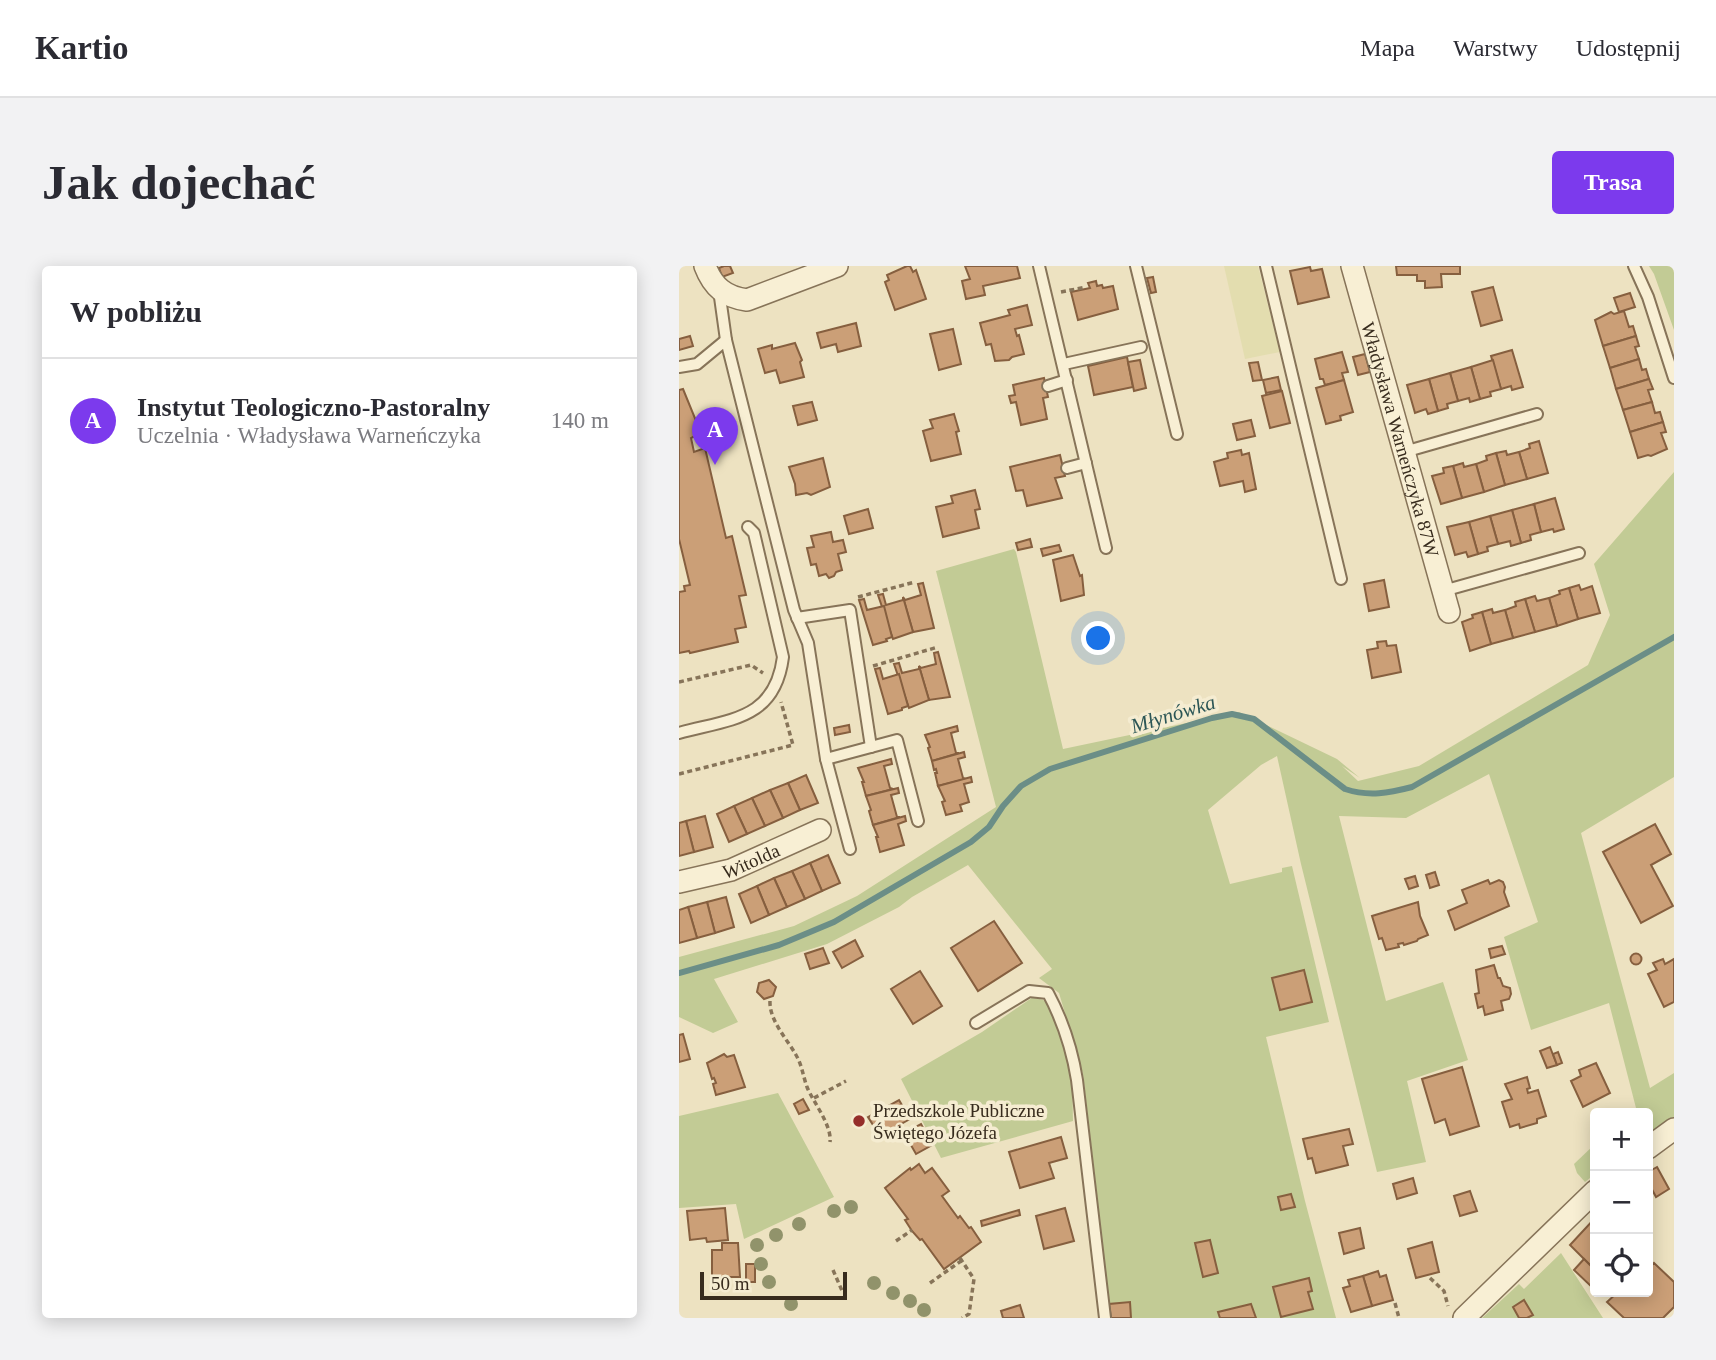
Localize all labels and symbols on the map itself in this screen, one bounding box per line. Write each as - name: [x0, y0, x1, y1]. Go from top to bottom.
- street label: Władysława Warneńczyka 87W: [1358, 319, 1444, 559]
- pin: A: [692, 407, 738, 465]
- your location: [1081, 621, 1115, 655]
- water label: Młynówka: [1127, 690, 1218, 739]
- street label: Witolda: [720, 839, 783, 882]
- place label: Przedszkole Publiczne Świętego Józefa: [873, 1100, 1044, 1143]
- marker: Przedszkole Publiczne Świętego Józefa: [851, 1113, 867, 1129]
- scale bar: [700, 1269, 847, 1301]

